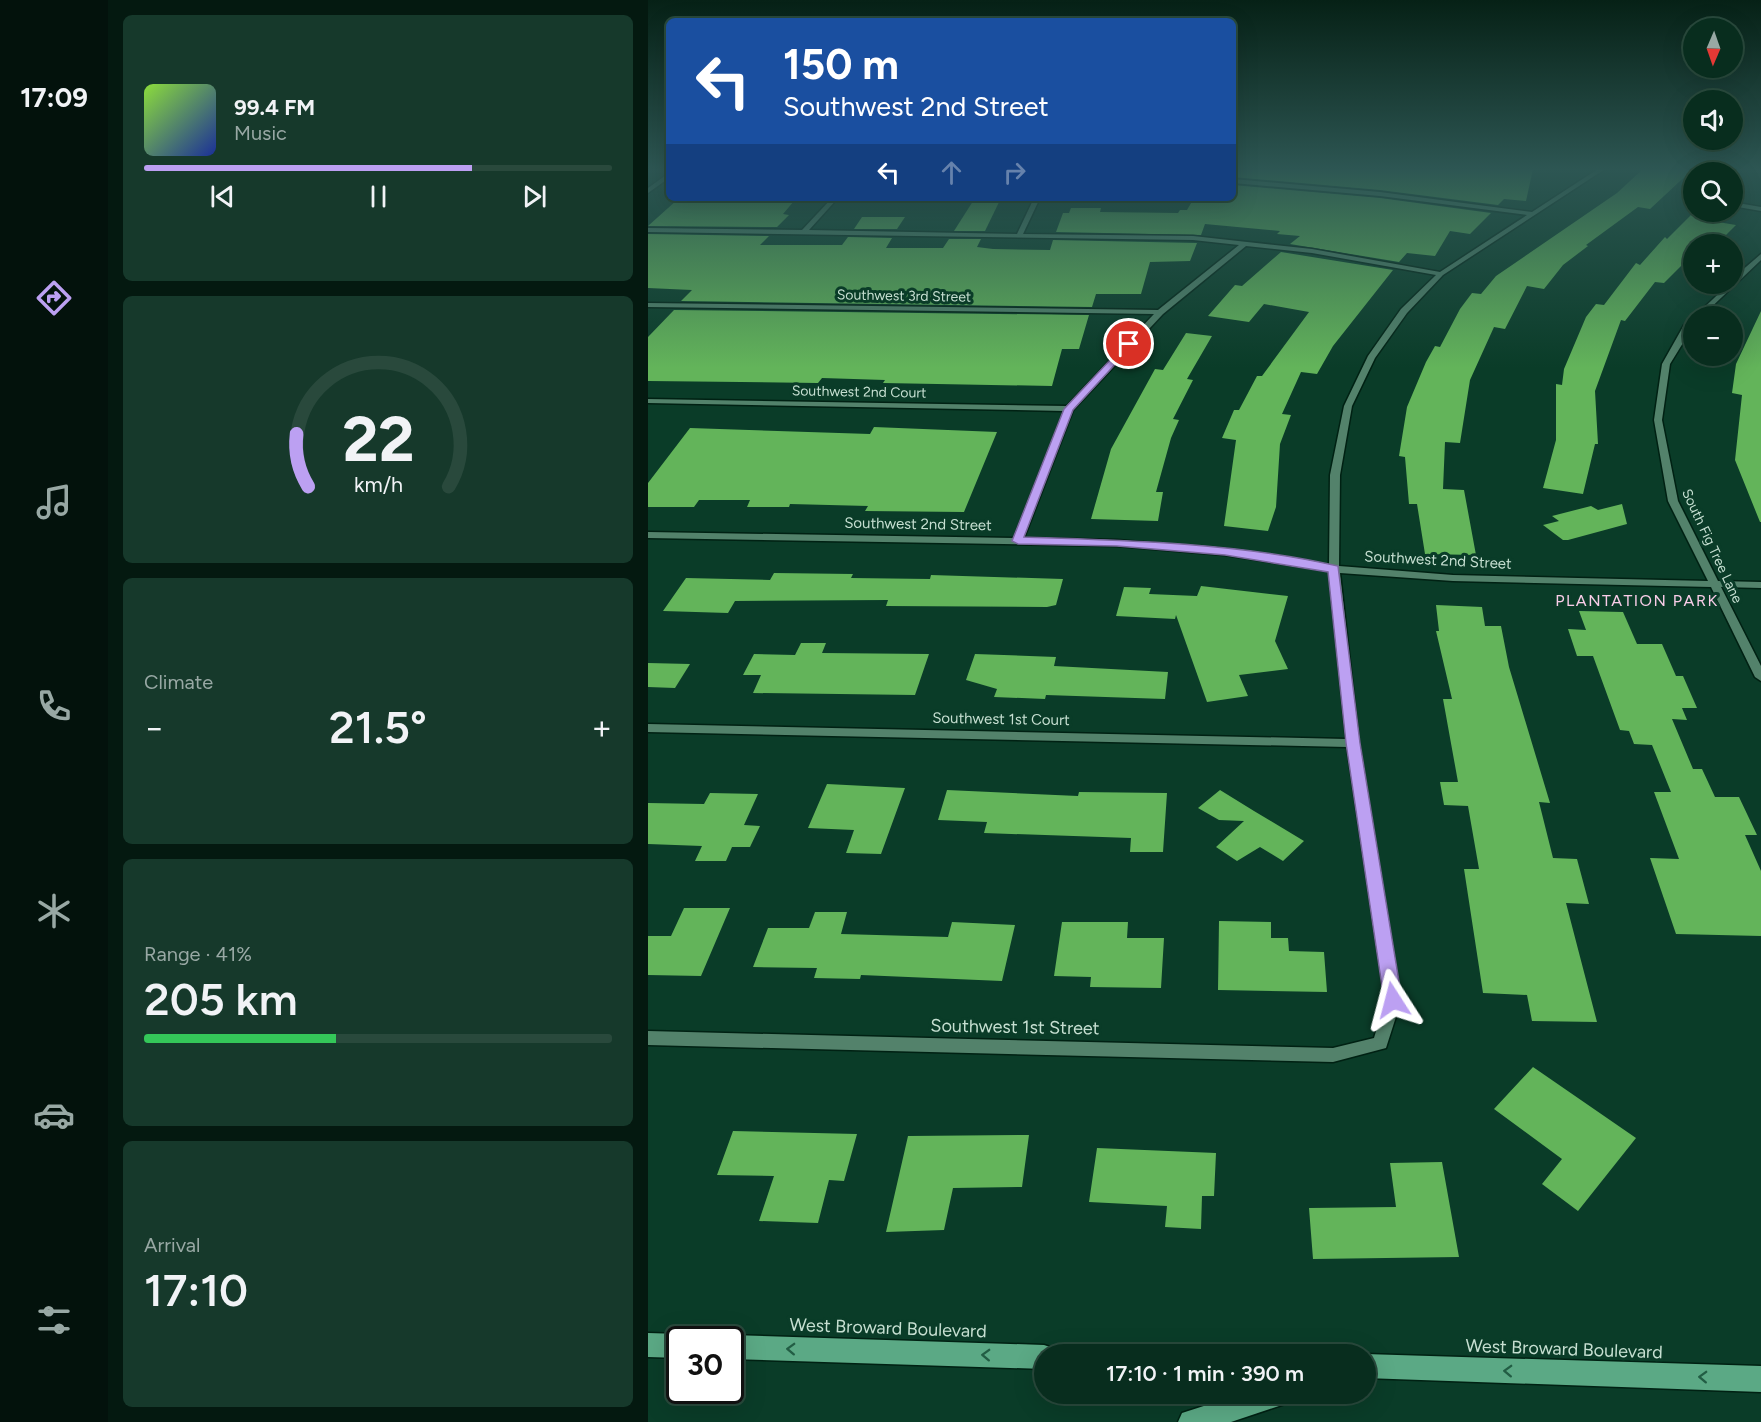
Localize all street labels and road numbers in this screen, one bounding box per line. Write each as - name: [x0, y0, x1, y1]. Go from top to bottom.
- street label: Southwest 3rd Street: [837, 286, 971, 306]
- street label: Southwest 2nd Court: [792, 382, 926, 402]
- street label: South Fig Tree Lane: [1678, 486, 1746, 606]
- street label: Southwest 2nd Street: [844, 514, 992, 534]
- street label: Southwest 2nd Street: [1364, 547, 1512, 573]
- street label: Southwest 1st Court: [932, 709, 1070, 729]
- street label: Southwest 1st Street: [930, 1015, 1100, 1039]
- street label: West Broward Boulevard: [789, 1314, 987, 1342]
- street label: West Broward Boulevard: [1465, 1335, 1663, 1363]

